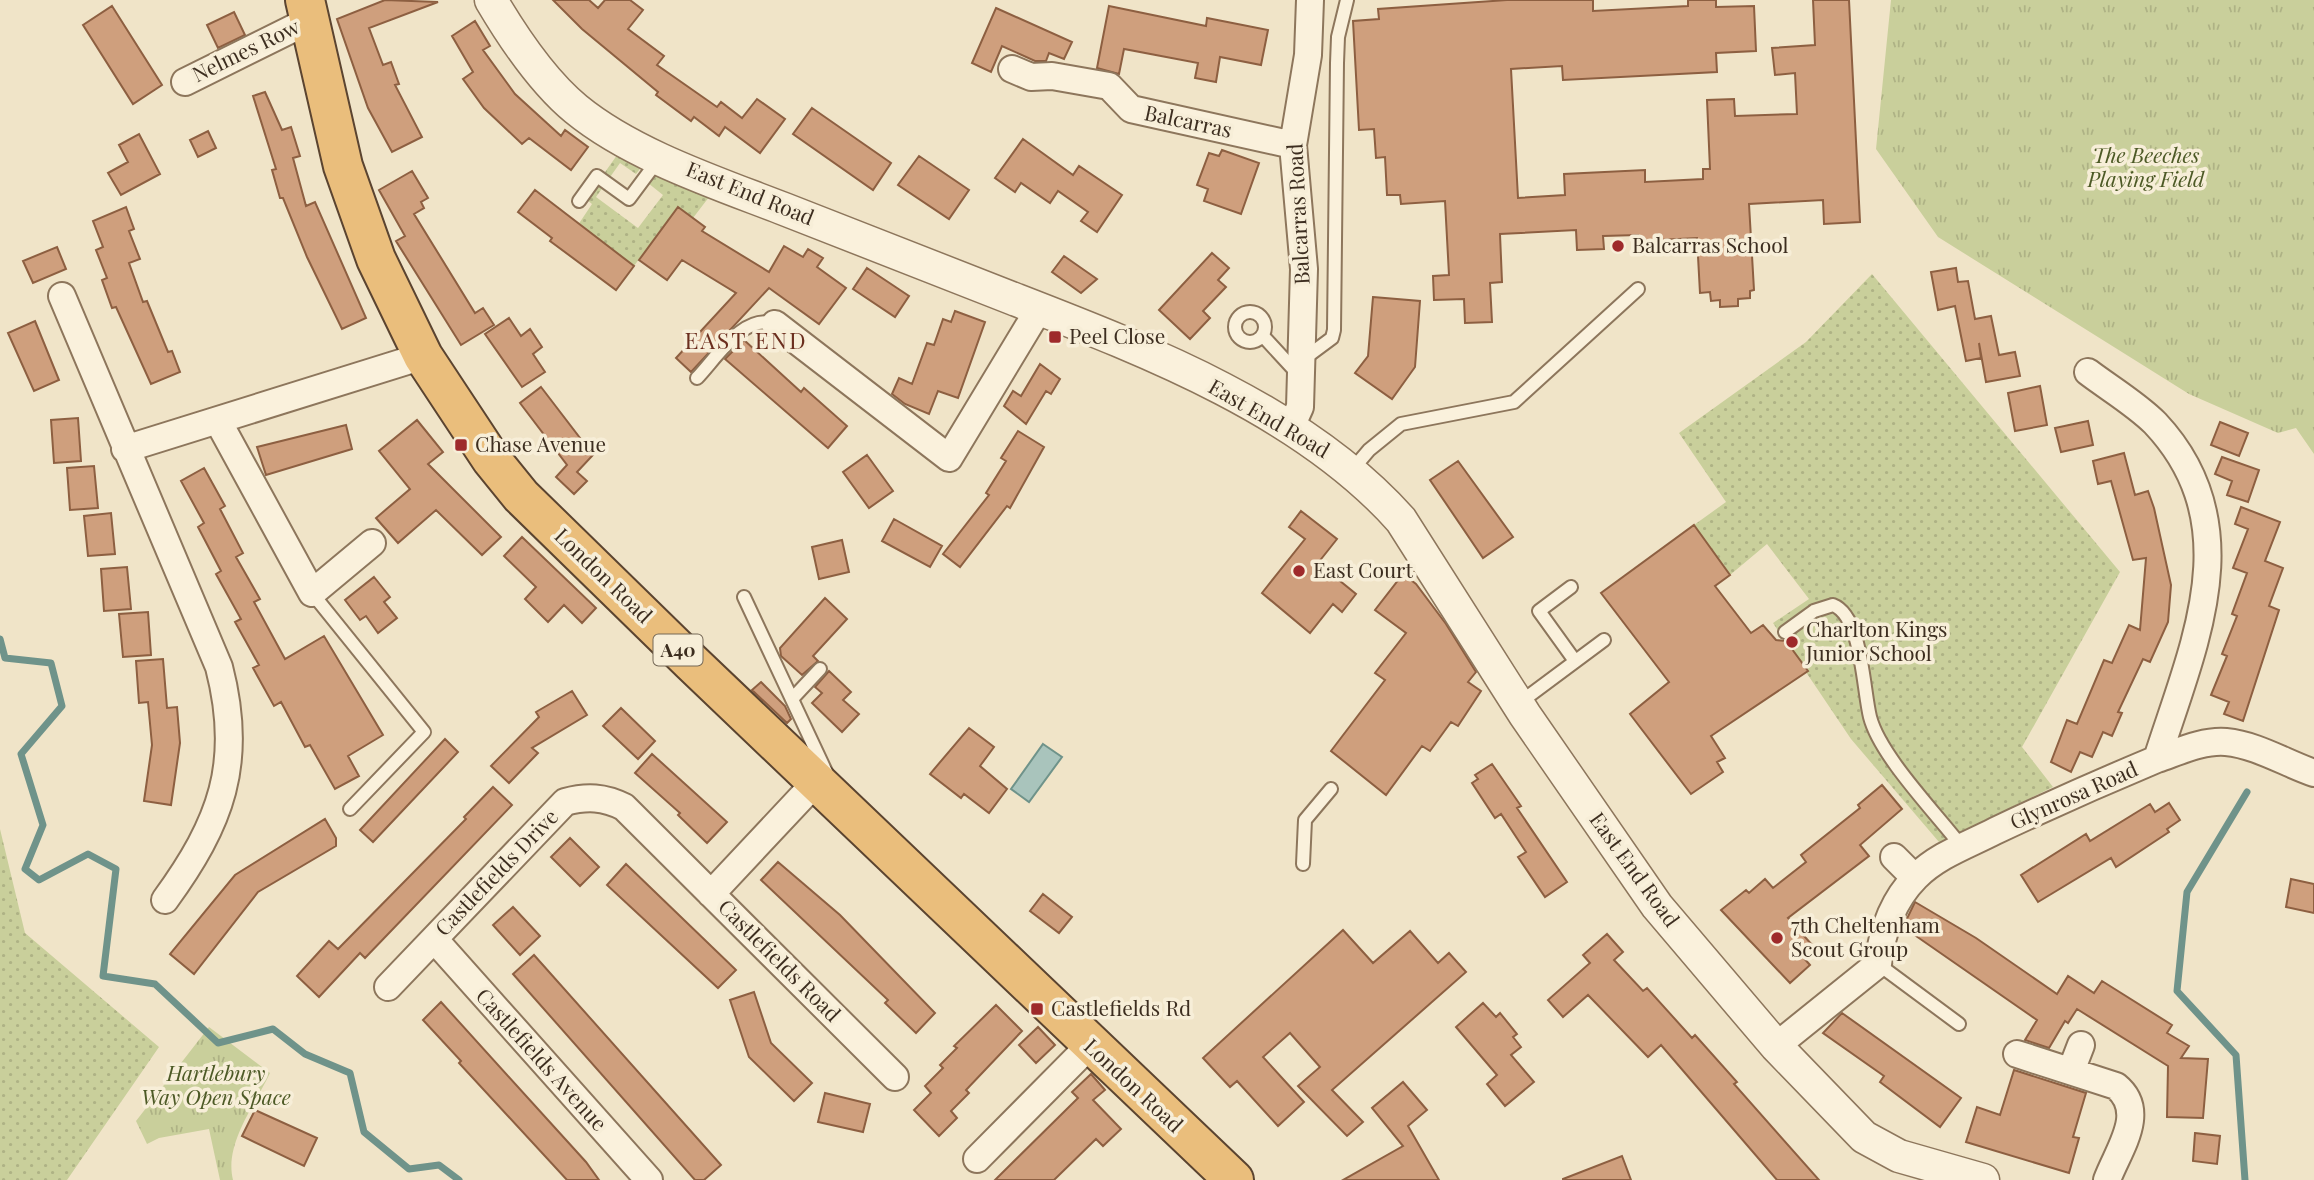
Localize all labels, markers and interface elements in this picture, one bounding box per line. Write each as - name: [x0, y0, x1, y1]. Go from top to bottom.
- street label: Nelmes Row: [187, 11, 304, 87]
- street label: Balcarras: [1142, 97, 1235, 143]
- park label: The Beeches Playing Field: [2087, 140, 2205, 192]
- street label: Balcarras Road: [1279, 143, 1315, 286]
- street label: East End Road: [683, 154, 819, 231]
- place label: Balcarras School: [1632, 230, 1788, 258]
- marker: Balcarras School: [1610, 238, 1626, 254]
- place label: Peel Close: [1069, 321, 1165, 349]
- district label: EAST END: [684, 324, 808, 355]
- marker: Peel Close: [1047, 329, 1063, 345]
- street label: East End Road: [1204, 371, 1336, 463]
- place label: Chase Avenue: [475, 429, 606, 457]
- marker: Chase Avenue: [453, 437, 469, 453]
- street label: London Road: [549, 521, 659, 628]
- place label: East Court: [1313, 555, 1413, 583]
- marker: East Court: [1291, 563, 1307, 579]
- place label: Charlton Kings Junior School: [1805, 614, 1948, 666]
- marker: Charlton Kings Junior School: [1784, 634, 1800, 650]
- road number: A40: [654, 635, 702, 666]
- street label: Glynrosa Road: [2005, 754, 2141, 835]
- street label: Castlefields Drive: [428, 802, 563, 941]
- street label: East End Road: [1584, 806, 1687, 932]
- street label: Castlefields Road: [713, 892, 848, 1027]
- place label: 7th Cheltenham Scout Group: [1791, 910, 1940, 962]
- marker: 7th Cheltenham Scout Group: [1769, 930, 1785, 946]
- street label: Castlefields Avenue: [471, 981, 614, 1136]
- place label: Castlefields Rd: [1051, 993, 1191, 1021]
- marker: Castlefields Rd: [1029, 1001, 1045, 1017]
- street label: London Road: [1079, 1031, 1190, 1138]
- park label: Hartlebury Way Open Space: [141, 1058, 291, 1110]

